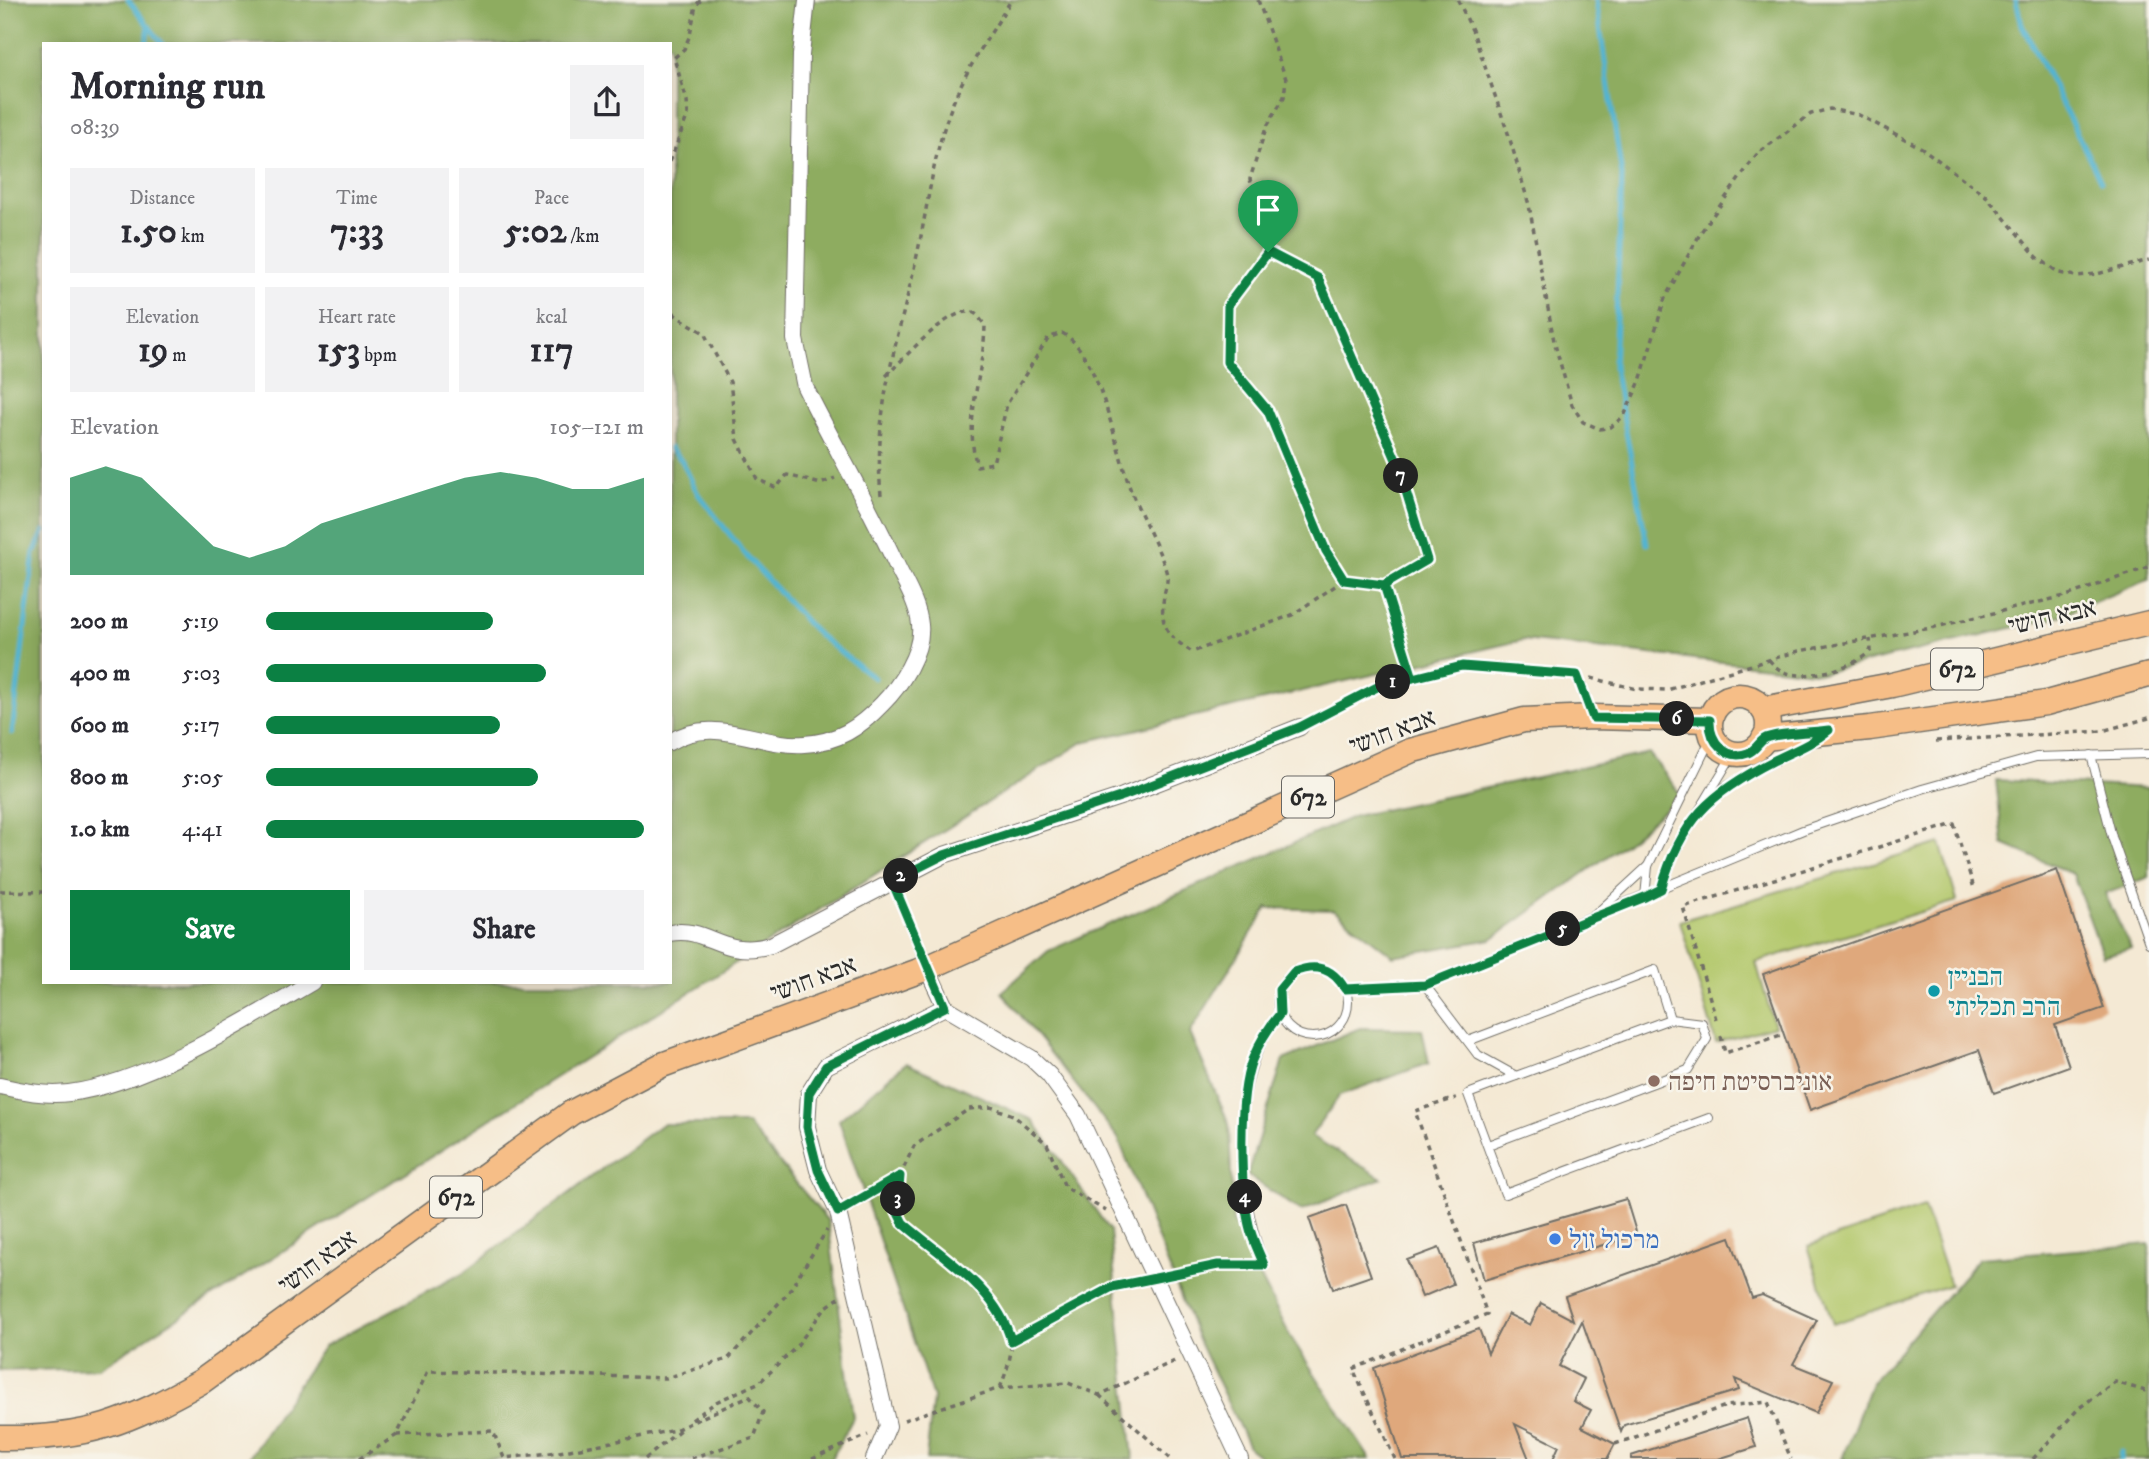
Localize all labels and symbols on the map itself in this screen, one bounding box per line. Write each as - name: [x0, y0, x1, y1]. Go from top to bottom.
- pin: [1238, 180, 1298, 252]
- pin: 7: [1384, 458, 1418, 494]
- street label: אבא חושי: [2005, 591, 2100, 644]
- road number: 672: [1931, 648, 1983, 690]
- pin: 1: [1376, 664, 1410, 700]
- street label: אבא חושי: [1345, 702, 1440, 763]
- pin: 6: [1660, 702, 1694, 736]
- road number: 672: [1282, 776, 1334, 818]
- pin: 2: [884, 858, 918, 894]
- pin: 5: [1546, 912, 1580, 946]
- street label: אבא חושי: [766, 949, 861, 1010]
- place label: הבניין הרב תכליתי: [1948, 961, 2061, 1024]
- marker: הבניין הרב תכליתי: [1926, 983, 1942, 999]
- place label: אוניברסיטת חיפה: [1668, 1066, 1832, 1099]
- marker: אוניברסיטת חיפה: [1646, 1073, 1662, 1089]
- road number: 672: [430, 1176, 482, 1218]
- pin: 4: [1228, 1180, 1262, 1214]
- pin: 3: [880, 1182, 916, 1216]
- street label: אבא חושי: [272, 1222, 364, 1302]
- place label: מרכול זול: [1569, 1224, 1660, 1257]
- marker: מרכול זול: [1547, 1231, 1563, 1247]

